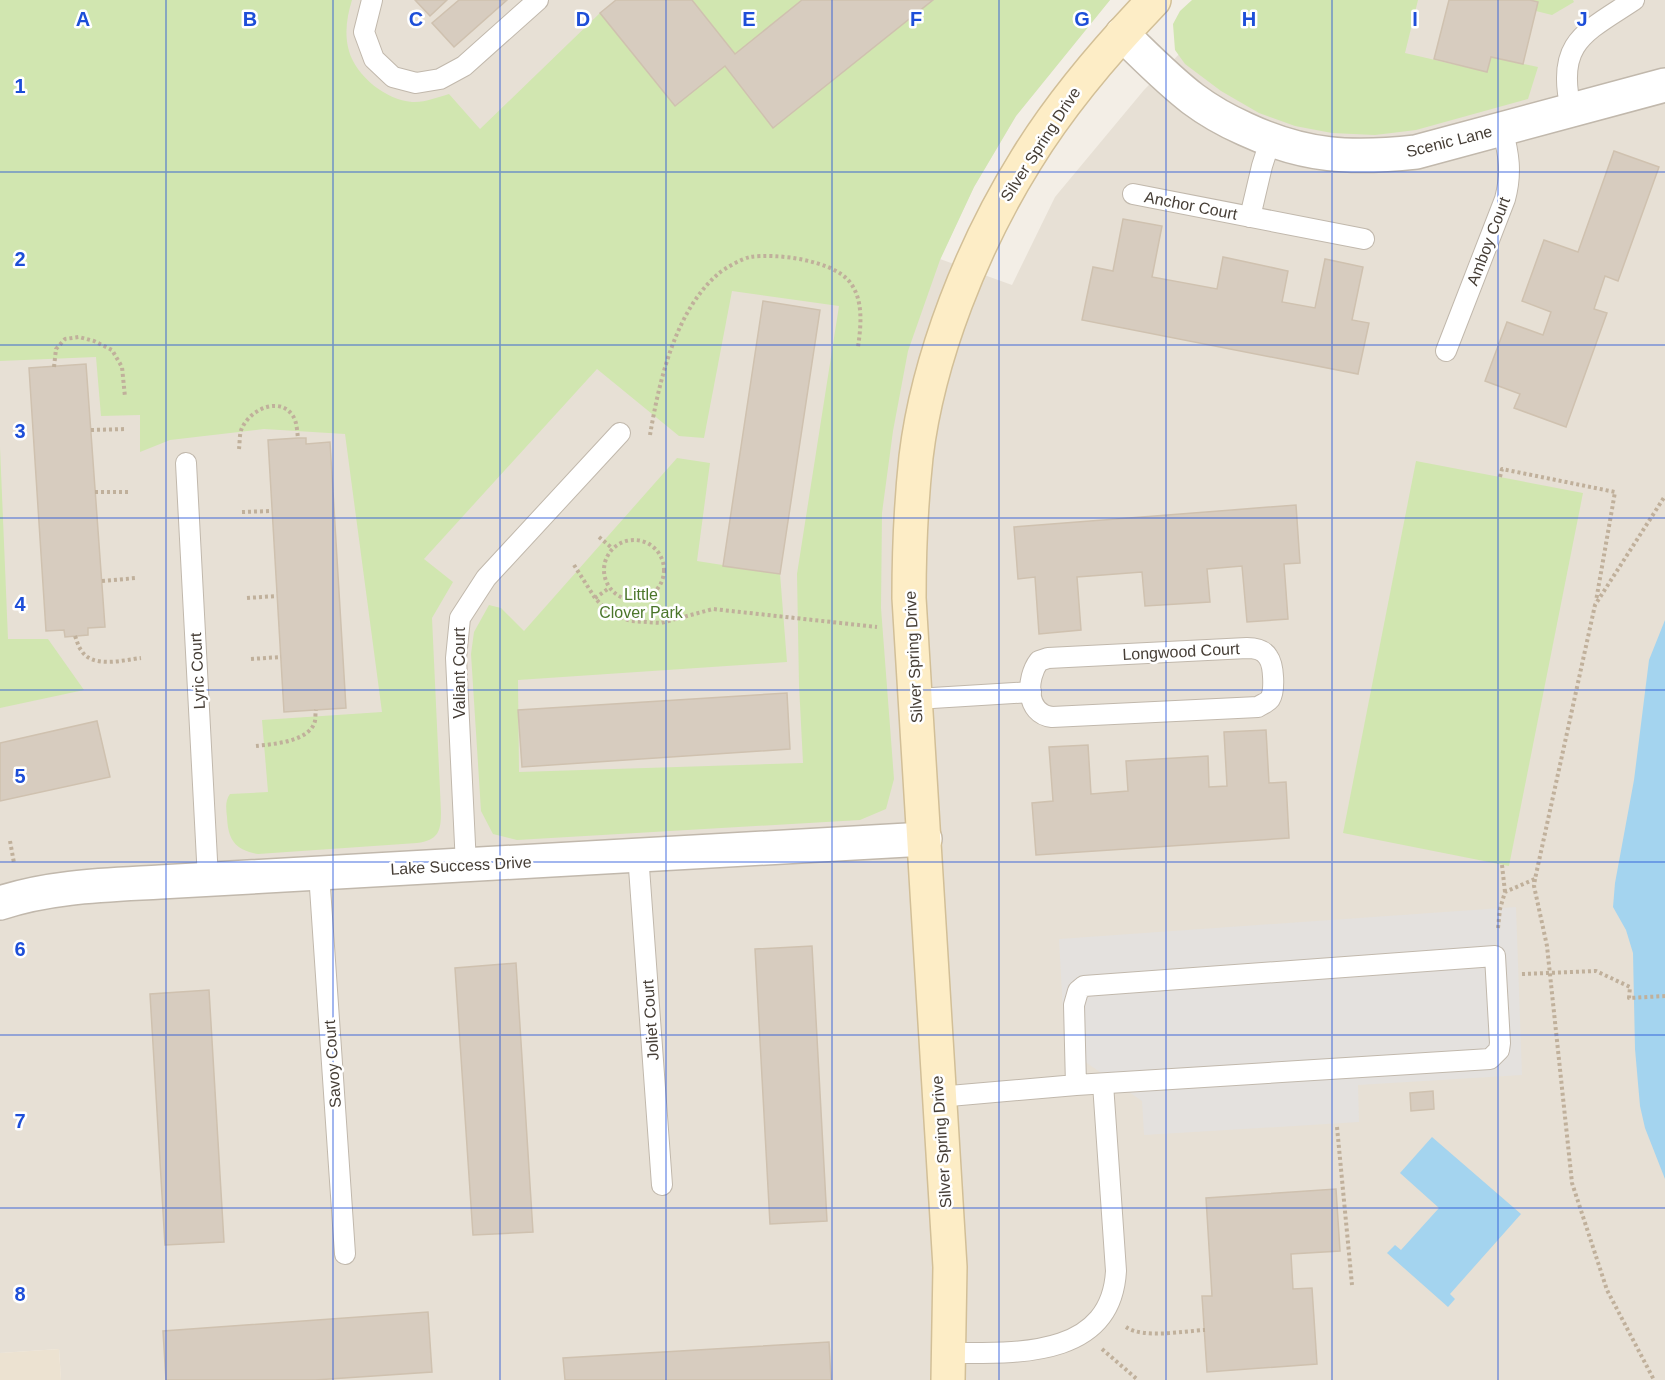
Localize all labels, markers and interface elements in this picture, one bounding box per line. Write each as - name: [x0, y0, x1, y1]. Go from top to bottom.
- text: A: [76, 8, 90, 30]
- text: B: [243, 8, 257, 30]
- text: C: [409, 8, 423, 30]
- text: D: [576, 8, 590, 30]
- text: E: [742, 8, 756, 30]
- text: F: [910, 8, 922, 30]
- text: G: [1074, 8, 1090, 30]
- text: H: [1242, 8, 1256, 30]
- text: I: [1412, 8, 1418, 30]
- text: J: [1576, 8, 1588, 30]
- text: 1: [14, 75, 26, 97]
- street label: Silver Spring Drive: [997, 84, 1084, 204]
- street label: Scenic Lane: [1404, 123, 1494, 160]
- street label: Anchor Court: [1143, 188, 1239, 223]
- street label: Amboy Court: [1464, 194, 1513, 288]
- text: 2: [14, 248, 26, 270]
- text: 3: [14, 420, 26, 442]
- park label: Little Clover Park: [599, 586, 684, 621]
- street label: Silver Spring Drive: [902, 590, 925, 724]
- text: 4: [14, 593, 26, 615]
- street label: Valiant Court: [451, 627, 468, 719]
- street label: Lyric Court: [187, 632, 208, 710]
- street label: Longwood Court: [1122, 640, 1241, 663]
- text: 5: [14, 765, 26, 787]
- street label: Lake Success Drive: [390, 853, 532, 878]
- text: 6: [14, 938, 26, 960]
- street label: Joliet Court: [639, 978, 662, 1061]
- street label: Savoy Court: [321, 1019, 344, 1108]
- street label: Silver Spring Drive: [928, 1075, 955, 1209]
- text: 7: [14, 1110, 26, 1132]
- text: 8: [14, 1283, 26, 1305]

